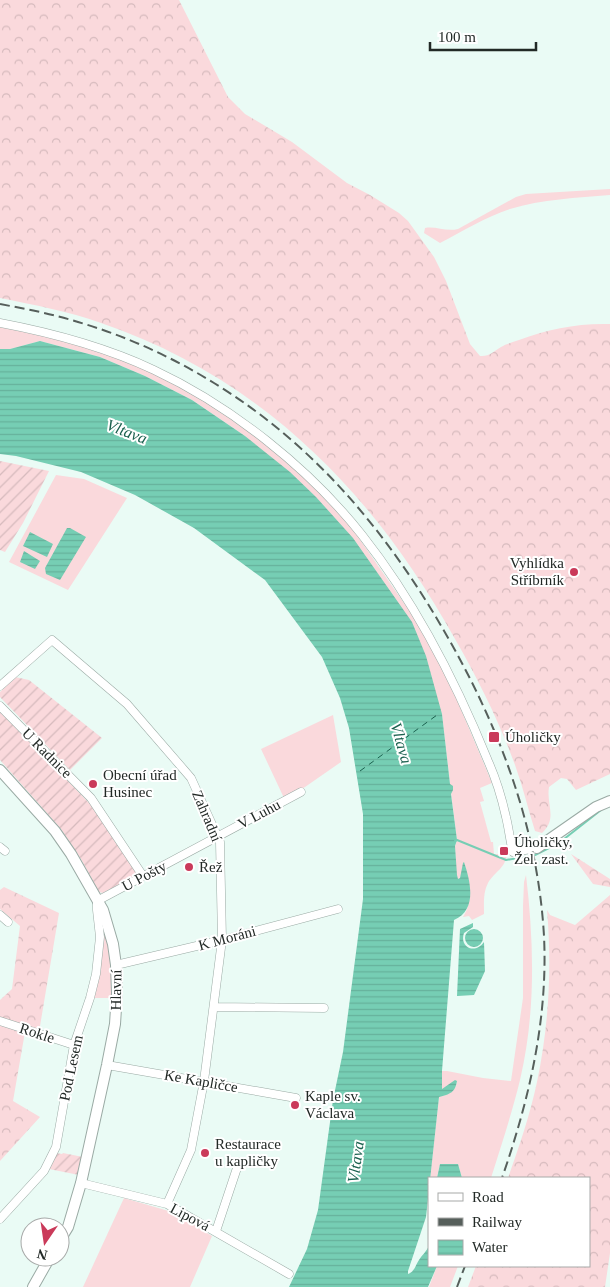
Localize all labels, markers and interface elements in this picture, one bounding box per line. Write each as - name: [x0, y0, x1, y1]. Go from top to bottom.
- scale bar: [430, 20, 536, 52]
- text: 100 m: [438, 29, 476, 45]
- water label: Vltava: [104, 416, 149, 447]
- place label: Vyhlídka Stříbrník: [510, 555, 564, 588]
- marker: Vyhlídka Stříbrník: [568, 566, 580, 578]
- water label: Vltava: [388, 721, 415, 766]
- street label: U Radnice: [19, 725, 75, 781]
- place label: Úholičky: [505, 729, 561, 745]
- marker: Úholičky: [487, 730, 501, 744]
- place label: Obecní úřad Husinec: [103, 767, 177, 800]
- marker: Obecní úřad Husinec: [87, 778, 99, 790]
- street label: Zahradní: [189, 788, 225, 844]
- street label: V Luhu: [235, 796, 283, 832]
- place label: Úholičky, Žel. zast.: [514, 834, 573, 867]
- marker: Úholičky, Žel. zast.: [498, 845, 510, 857]
- street label: U Pošty: [119, 857, 169, 894]
- place label: Řež: [199, 859, 223, 875]
- marker: Řež: [183, 861, 195, 873]
- street label: K Moráni: [197, 923, 257, 953]
- street label: Hlavní: [108, 969, 124, 1011]
- street label: Rokle: [17, 1020, 57, 1046]
- street label: Pod Lesem: [56, 1033, 86, 1102]
- street label: Ke Kapličce: [163, 1067, 239, 1095]
- place label: Kaple sv. Václava: [305, 1088, 361, 1121]
- marker: Kaple sv. Václava: [289, 1099, 301, 1111]
- place label: Restaurace u kapličky: [215, 1136, 281, 1169]
- water label: Vltava: [344, 1140, 367, 1184]
- marker: Restaurace u kapličky: [199, 1147, 211, 1159]
- legend: [428, 1177, 590, 1267]
- text: Road: [472, 1189, 504, 1205]
- street label: Lipová: [167, 1200, 213, 1234]
- text: Railway: [472, 1214, 522, 1230]
- north arrow: [20, 1217, 70, 1267]
- text: Water: [472, 1239, 507, 1255]
- text: N: [36, 1246, 49, 1263]

